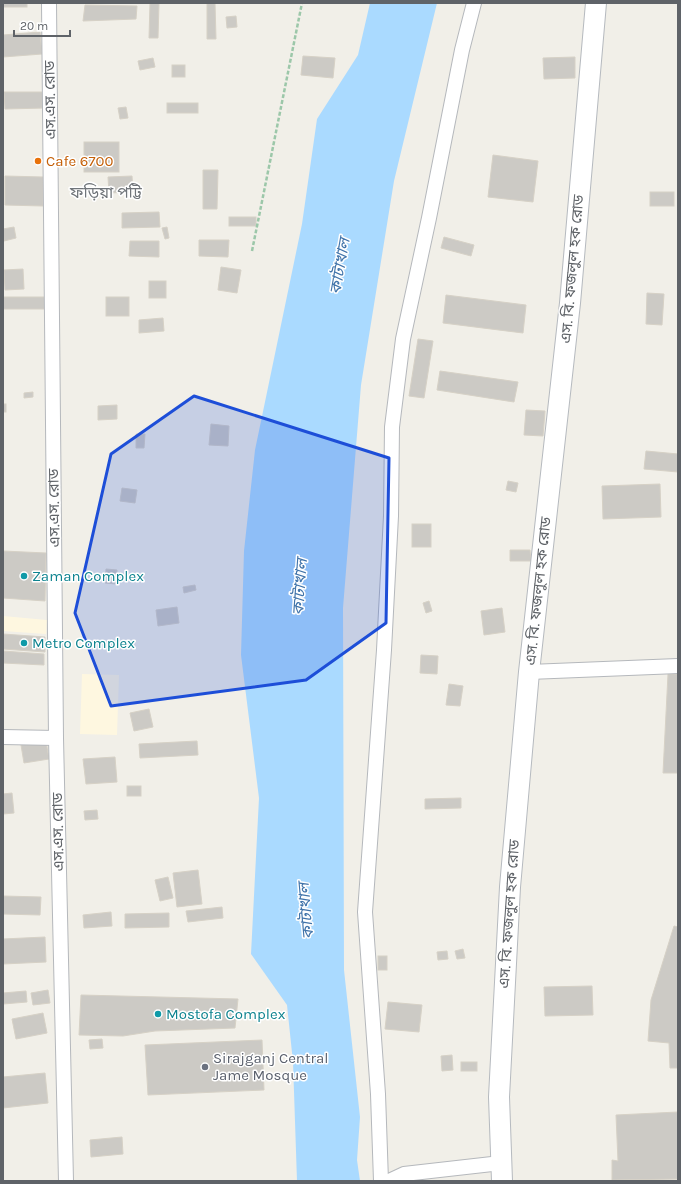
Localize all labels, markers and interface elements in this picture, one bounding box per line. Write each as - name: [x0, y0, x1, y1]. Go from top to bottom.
- scale bar: [14, 12, 70, 38]
- text: 20 m: [20, 19, 48, 33]
- street label: এস.এস. রোড: [40, 60, 60, 139]
- place label: Cafe 6700: [46, 152, 113, 170]
- marker: Cafe 6700: [33, 156, 43, 166]
- district label: ফড়িয়া পট্টি: [69, 183, 143, 202]
- street label: এস. বি. ফজলুল হক রোড: [557, 194, 588, 344]
- water label: কাটাখাল: [325, 233, 354, 296]
- street label: এস.এস. রোড: [44, 468, 64, 547]
- street label: এস. বি. ফজলুল হক রোড: [521, 515, 555, 666]
- water label: কাটাখাল: [288, 555, 311, 616]
- place label: Zaman Complex: [32, 567, 144, 585]
- marker: Zaman Complex: [19, 571, 29, 581]
- place label: Metro Complex: [32, 634, 135, 652]
- marker: Metro Complex: [19, 638, 29, 648]
- street label: এস.এস. রোড: [48, 792, 68, 871]
- street label: এস. বি. ফজলুল হক রোড: [495, 839, 523, 989]
- water label: কাটাখাল: [293, 879, 317, 940]
- place label: Mostofa Complex: [166, 1005, 286, 1023]
- marker: Mostofa Complex: [153, 1009, 163, 1019]
- place label: Sirajganj Central Jame Mosque: [213, 1049, 328, 1084]
- marker: Sirajganj Central Jame Mosque: [200, 1062, 210, 1072]

